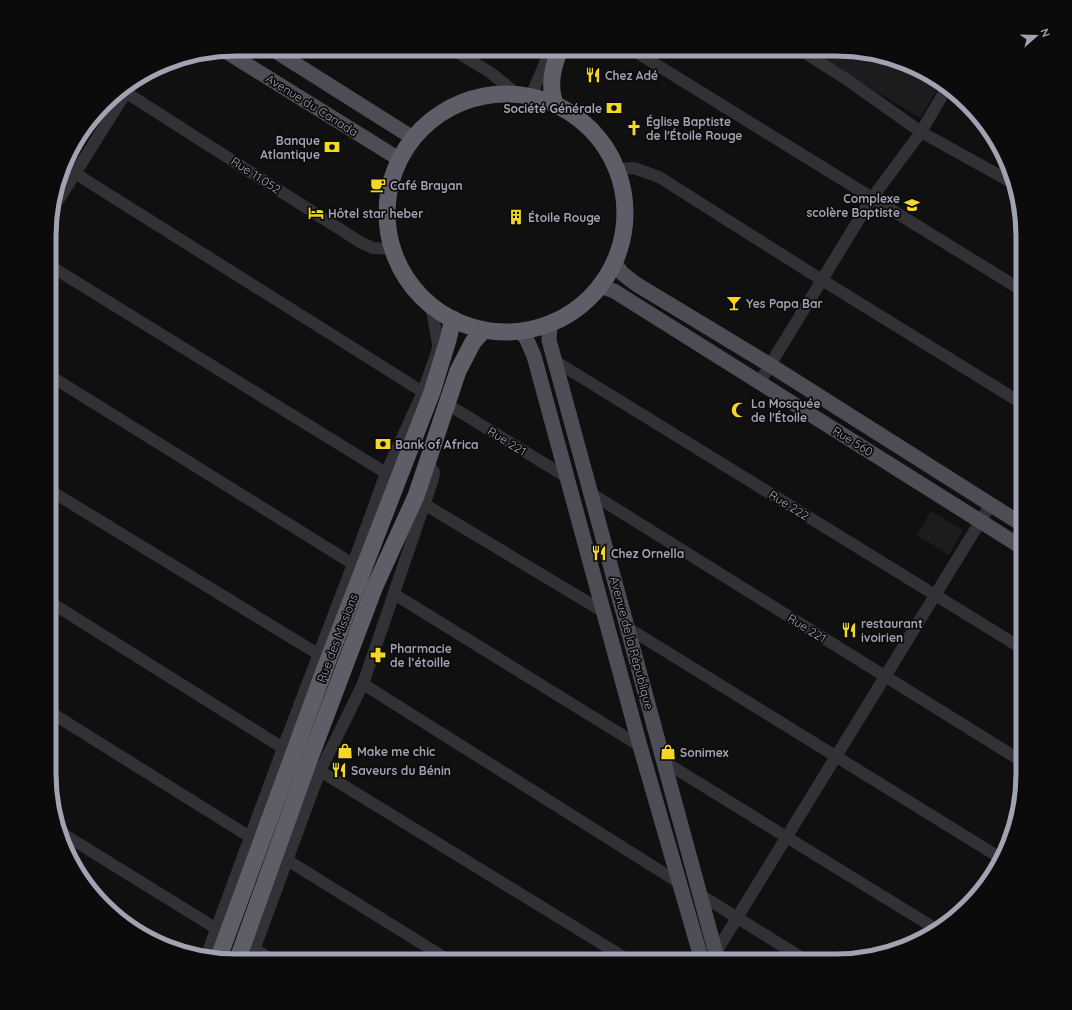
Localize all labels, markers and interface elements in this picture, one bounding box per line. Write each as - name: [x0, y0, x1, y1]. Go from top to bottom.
- north arrow: [1016, 16, 1056, 56]
- text: N: [1037, 26, 1053, 39]
- restaurant icon: Chez Adé: [584, 66, 602, 84]
- place label: Chez Adé: [605, 68, 658, 83]
- street label: Avenue du Canada: [263, 71, 361, 139]
- bank icon: Société Générale: [605, 99, 623, 117]
- place label: Société Générale: [503, 101, 602, 116]
- place label: Église Baptiste de l'Étoile Rouge: [646, 114, 742, 143]
- church icon: Église Baptiste de l'Étoile Rouge: [625, 119, 643, 137]
- place label: Banque Atlantique: [260, 133, 320, 162]
- bank icon: Banque Atlantique: [323, 138, 341, 156]
- street label: Rue 11.052: [228, 153, 284, 197]
- cafe icon: Café Brayan: [369, 176, 387, 194]
- place label: Café Brayan: [390, 178, 463, 193]
- place label: Complexe scolère Baptiste: [807, 191, 900, 220]
- school or university icon: Complexe scolère Baptiste: [903, 196, 921, 214]
- hotel icon: Hôtel star heber: [307, 204, 325, 222]
- place label: Hôtel star heber: [328, 206, 423, 221]
- building icon: Étoile Rouge: [507, 208, 525, 226]
- place label: Étoile Rouge: [528, 210, 601, 225]
- bar icon: Yes Papa Bar: [725, 294, 743, 312]
- place label: Yes Papa Bar: [746, 296, 823, 311]
- place label: La Mosquée de l'Étoile: [751, 396, 820, 425]
- mosque icon: La Mosquée de l'Étoile: [730, 401, 748, 419]
- street label: Rue 221: [485, 423, 529, 459]
- street label: Rue 560: [830, 423, 876, 459]
- bank icon: Bank of Africa: [374, 435, 392, 453]
- place label: Bank of Africa: [395, 437, 479, 452]
- street label: Rue 222: [766, 487, 812, 523]
- restaurant icon: Chez Ornella: [590, 544, 608, 562]
- place label: Chez Ornella: [611, 546, 684, 561]
- street label: Avenue de la République: [607, 575, 657, 711]
- street label: Rue des Missions: [313, 591, 361, 685]
- street label: Rue 221: [785, 610, 829, 646]
- place label: restaurant ivoirien: [861, 616, 923, 645]
- restaurant icon: restaurant ivoirien: [840, 621, 858, 639]
- place label: Pharmacie de l’étoille: [390, 641, 452, 670]
- pharmacy icon: Pharmacie de l’étoille: [369, 646, 387, 664]
- shop icon: Make me chic: [336, 742, 354, 760]
- shop icon: Sonimex: [659, 743, 677, 761]
- place label: Make me chic: [357, 744, 435, 759]
- place label: Sonimex: [680, 745, 729, 760]
- restaurant icon: Saveurs du Bénin: [330, 761, 348, 779]
- place label: Saveurs du Bénin: [351, 763, 451, 778]

